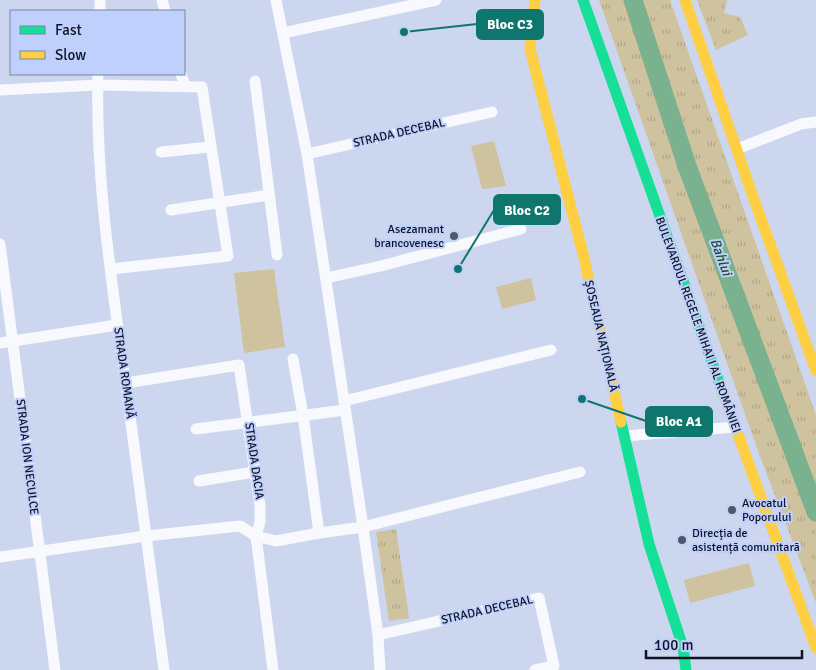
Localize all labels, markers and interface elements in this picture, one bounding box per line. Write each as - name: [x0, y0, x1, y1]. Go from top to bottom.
- legend: [10, 10, 185, 75]
- callout: Bloc C3: [477, 10, 543, 39]
- text: Bloc C3: [487, 16, 533, 33]
- text: Fast: [55, 21, 82, 39]
- text: Slow: [55, 46, 86, 64]
- street label: STRADA DECEBAL: [352, 115, 446, 151]
- callout: Bloc C2: [494, 195, 560, 224]
- text: Bloc C2: [504, 202, 550, 219]
- street label: BULEVARDUL REGELE MIHAI I AL ROMÂNIEI: [652, 215, 744, 435]
- place label: Asezamant brancovenesc: [374, 222, 444, 251]
- marker: Asezamant brancovenesc: [448, 230, 460, 242]
- water label: Bahlui: [706, 236, 736, 279]
- street label: ȘOSEAUA NAȚIONALĂ: [581, 279, 621, 394]
- street label: STRADA ROMANĂ: [110, 326, 138, 420]
- street label: STRADA ION NECULCE: [12, 398, 42, 516]
- callout: Bloc A1: [646, 407, 712, 436]
- text: Bloc A1: [656, 413, 703, 430]
- street label: STRADA DACIA: [241, 422, 267, 501]
- place label: Avocatul Poporului: [742, 496, 791, 525]
- marker: Avocatul Poporului: [726, 504, 738, 516]
- place label: Direcția de asistență comunitară: [692, 526, 800, 555]
- marker: Direcția de asistență comunitară: [676, 534, 688, 546]
- street label: STRADA DECEBAL: [440, 592, 534, 628]
- scale bar: [646, 628, 802, 660]
- text: 100 m: [654, 636, 694, 654]

